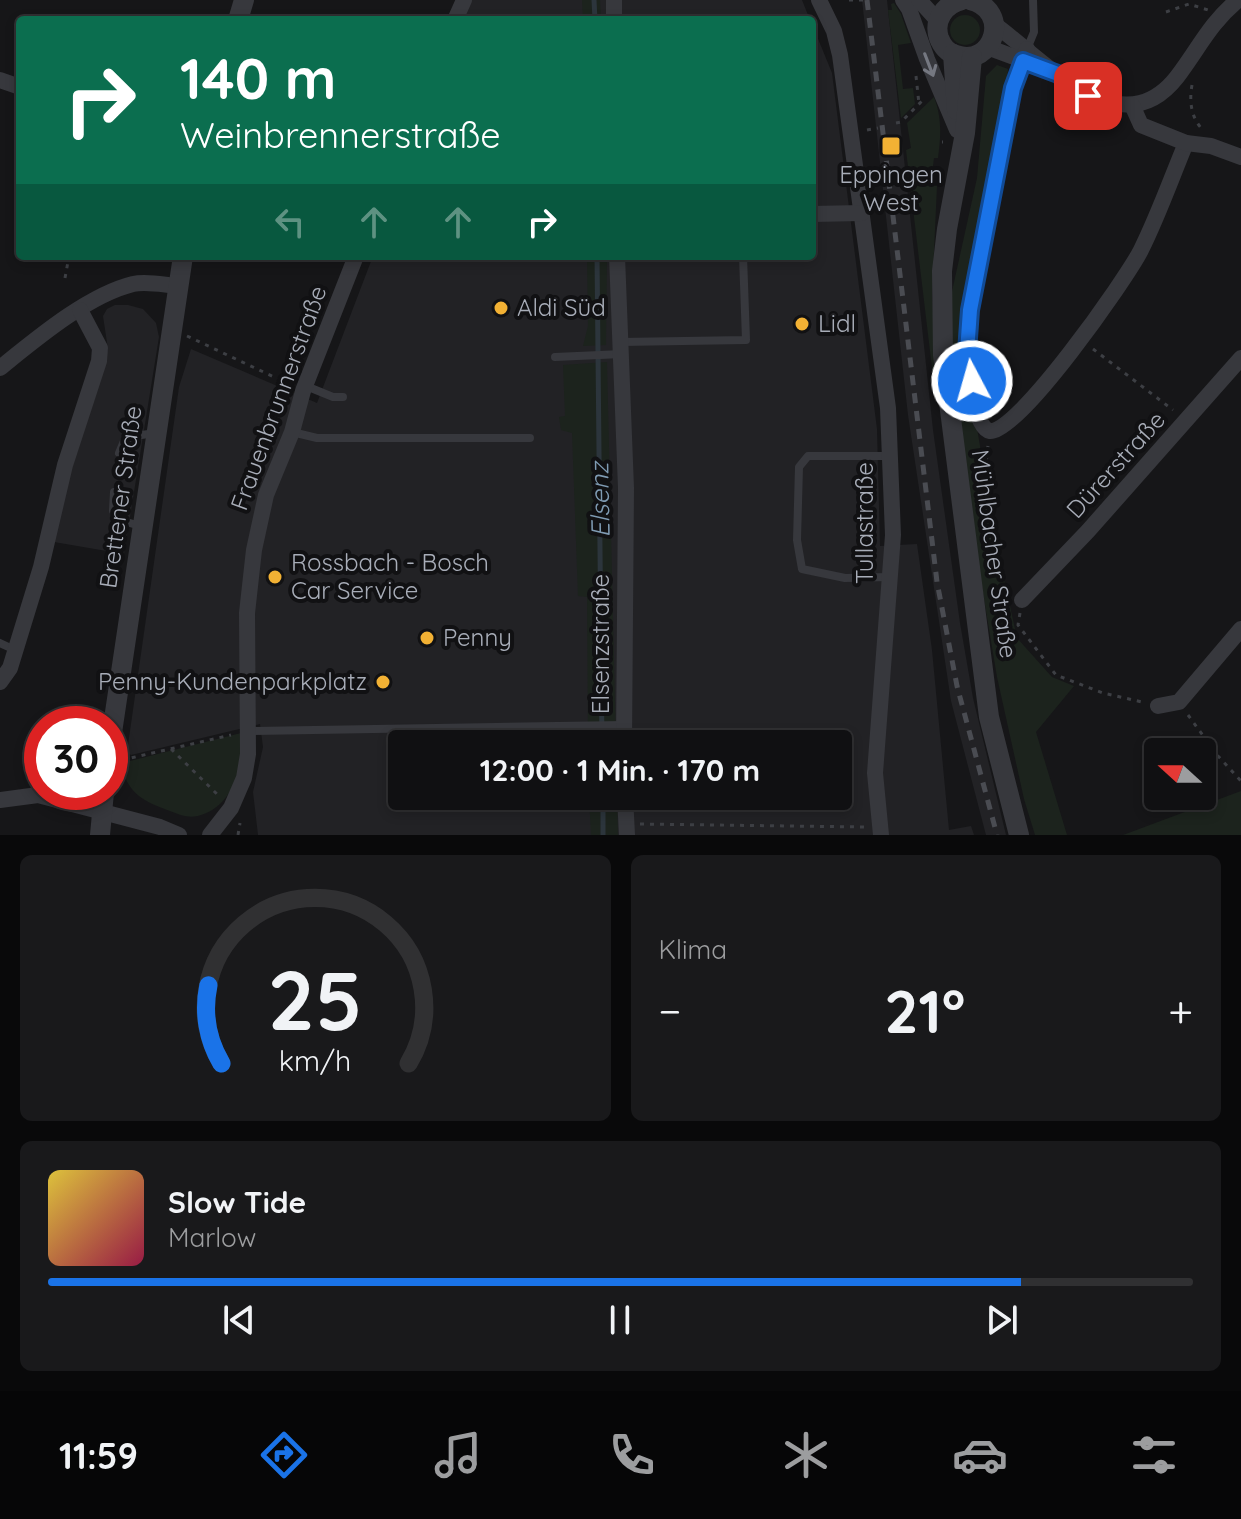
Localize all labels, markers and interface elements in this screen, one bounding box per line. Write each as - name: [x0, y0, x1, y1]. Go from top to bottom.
- text: 140 m: [180, 43, 336, 113]
- icon: right: [48, 48, 152, 152]
- one-way arrow: [923, 52, 938, 77]
- pin: [1054, 62, 1122, 130]
- icon: arrive: [1066, 74, 1110, 118]
- text: Weinbrennerstraße: [180, 112, 501, 157]
- marker: Eppingen West: [880, 135, 902, 157]
- place label: Eppingen West: [839, 159, 943, 217]
- icon: left: [268, 200, 312, 244]
- icon: ahead: [352, 200, 396, 244]
- icon: ahead: [436, 200, 480, 244]
- icon: right: [520, 200, 564, 244]
- street label: Frauenbrunnerstraße: [223, 281, 333, 514]
- place label: Aldi Süd: [517, 292, 606, 322]
- marker: Aldi Süd: [492, 299, 510, 317]
- place label: Lidl: [818, 308, 856, 338]
- marker: Lidl: [793, 315, 811, 333]
- position arrow: [930, 339, 1014, 423]
- street label: Brettener Straße: [92, 404, 148, 590]
- street label: Dürerstraße: [1059, 405, 1171, 524]
- street label: Mühlbacher Straße: [965, 448, 1024, 660]
- water label: Elsenz: [582, 460, 617, 538]
- street label: Tullastraße: [849, 462, 879, 584]
- place label: Rossbach - Bosch Car Service: [291, 547, 489, 605]
- marker: Rossbach - Bosch Car Service: [266, 568, 284, 586]
- street label: Elsenzstraße: [585, 574, 615, 714]
- place label: Penny: [443, 622, 512, 652]
- marker: Penny: [418, 629, 436, 647]
- place label: Penny-Kundenparkplatz: [98, 666, 367, 696]
- marker: Penny-Kundenparkplatz: [374, 673, 392, 691]
- speed limit sign: 30: [24, 706, 128, 810]
- north arrow: [1144, 738, 1216, 810]
- map controls: [1144, 738, 1216, 810]
- text: 12:00 · 1 Min. · 170 m: [480, 751, 760, 789]
- text: Klima: [659, 933, 727, 966]
- text: 25: [268, 947, 363, 1051]
- text: 21°: [884, 973, 965, 1048]
- text: −: [659, 983, 681, 1038]
- text: +: [1168, 983, 1193, 1038]
- text: km/h: [279, 1042, 352, 1078]
- text: Slow Tide: [168, 1183, 306, 1221]
- text: Marlow: [168, 1221, 256, 1254]
- icon: previous: [217, 1298, 261, 1342]
- icon: pause: [598, 1298, 642, 1342]
- icon: next: [980, 1298, 1024, 1342]
- icon: directions: [256, 1427, 312, 1483]
- icon: music: [430, 1427, 486, 1483]
- icon: phone: [604, 1427, 660, 1483]
- icon: climate: [778, 1427, 834, 1483]
- icon: car: [952, 1427, 1008, 1483]
- icon: filters: [1126, 1427, 1182, 1483]
- text: 11:59: [59, 1433, 138, 1478]

